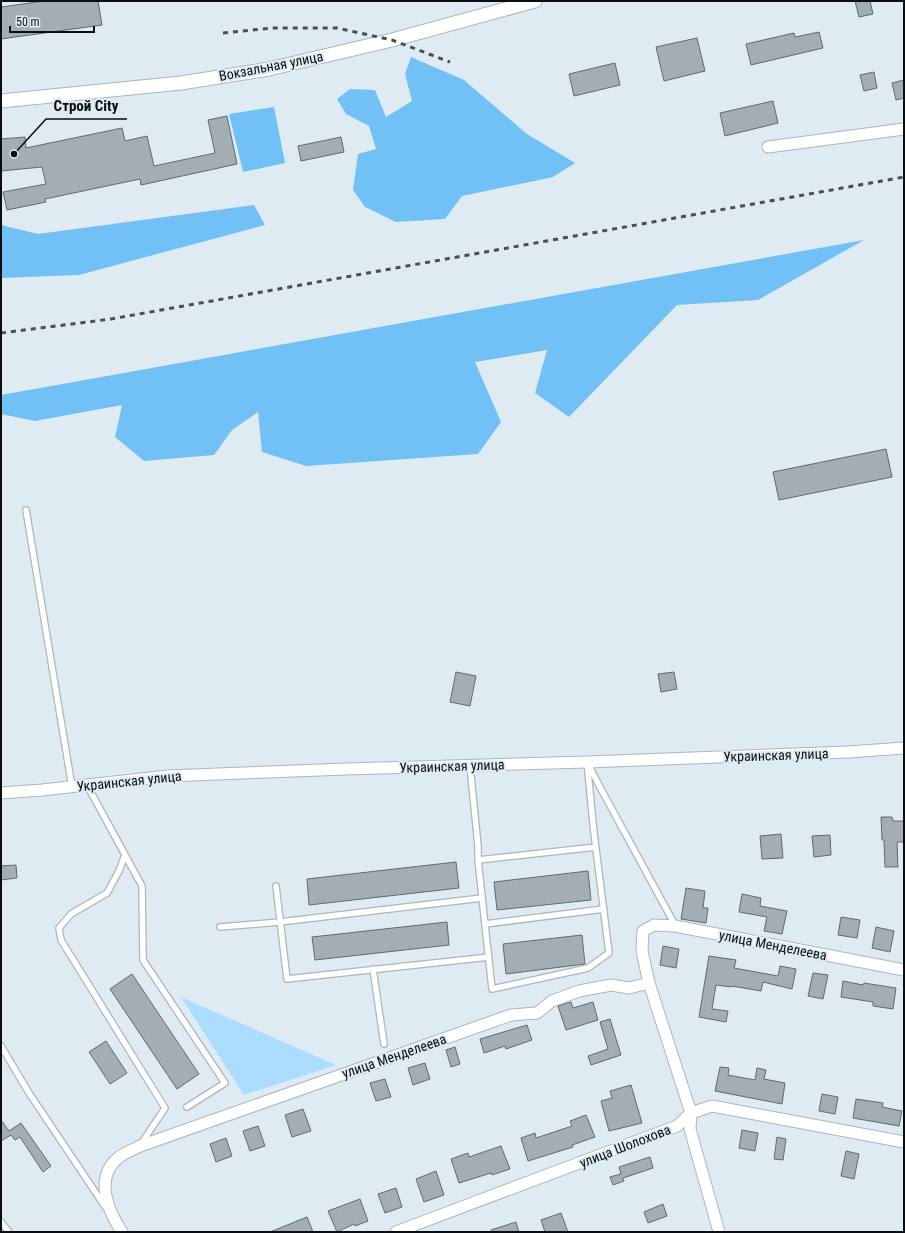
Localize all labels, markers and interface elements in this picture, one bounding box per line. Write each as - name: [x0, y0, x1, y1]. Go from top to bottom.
- scale bar: [10, 8, 94, 34]
- text: 50 m: [16, 15, 40, 29]
- street label: Вокзальная улица: [218, 48, 324, 84]
- callout: Строй City: [46, 92, 127, 119]
- text: Строй City: [54, 97, 119, 115]
- street label: Украинская улица: [723, 745, 829, 765]
- street label: Украинская улица: [399, 756, 505, 776]
- street label: Украинская улица: [76, 768, 182, 794]
- street label: улица Менделеева: [718, 927, 828, 963]
- street label: улица Менделеева: [340, 1031, 448, 1081]
- street label: улица Шолохова: [577, 1121, 673, 1171]

